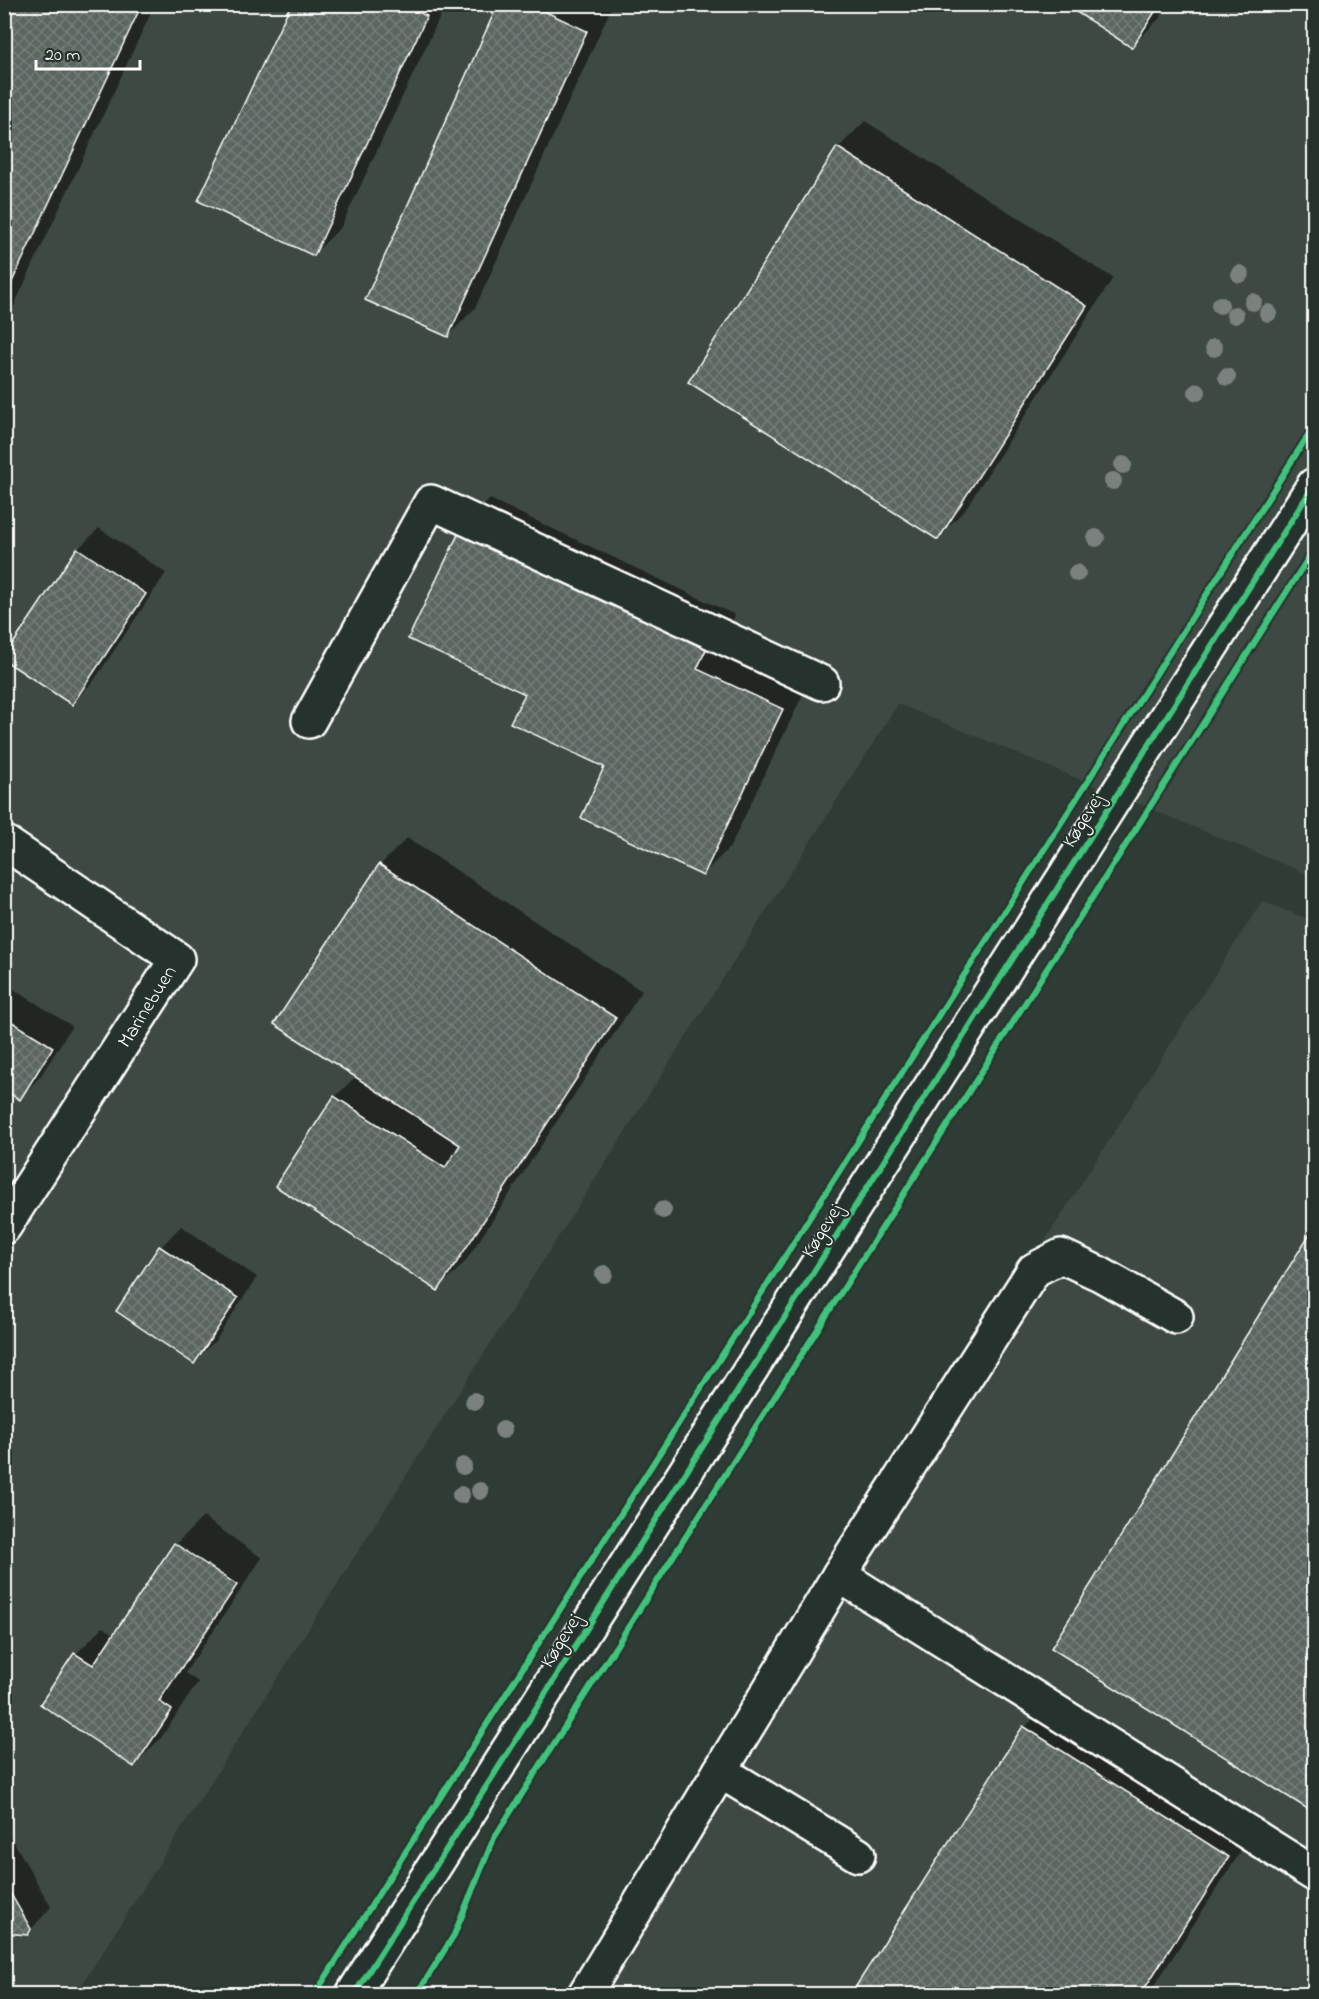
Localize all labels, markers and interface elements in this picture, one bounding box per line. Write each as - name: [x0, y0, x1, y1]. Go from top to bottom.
- scale bar: [36, 33, 140, 71]
- text: 20 m: [45, 43, 80, 69]
- street label: Køgevej: [1056, 788, 1114, 855]
- street label: Marinebuen: [111, 960, 185, 1054]
- street label: Køgevej: [795, 1198, 853, 1265]
- street label: Køgevej: [534, 1608, 592, 1675]

